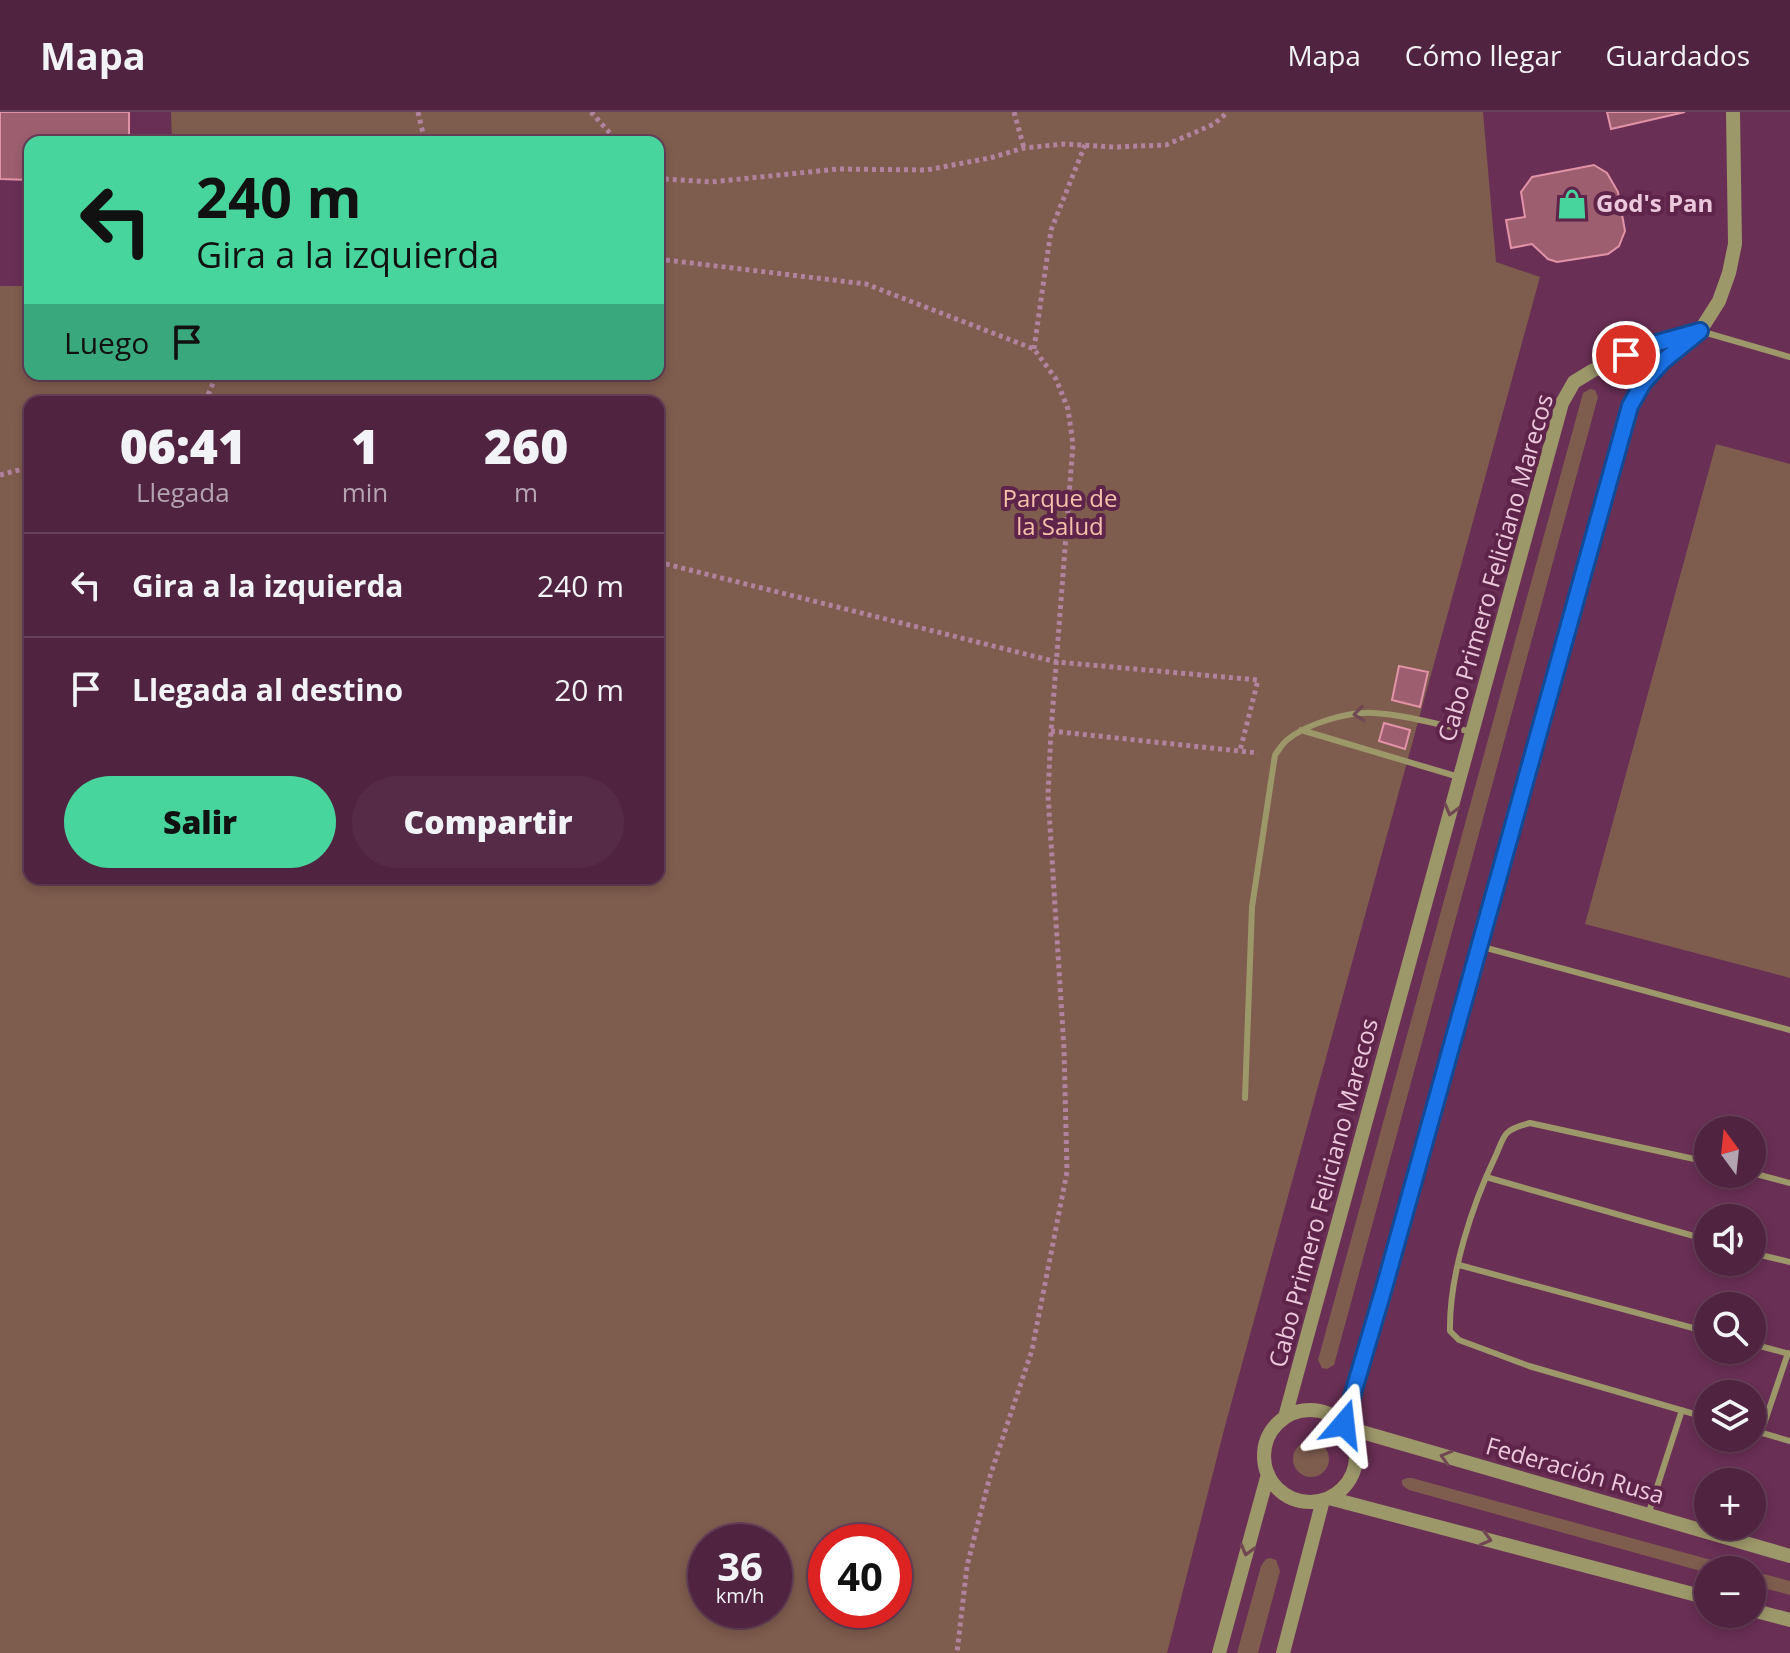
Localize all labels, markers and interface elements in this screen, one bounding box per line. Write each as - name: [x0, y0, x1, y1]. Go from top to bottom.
- text: Mapa: [40, 29, 146, 81]
- text: Mapa: [1287, 36, 1361, 74]
- text: Cómo llegar: [1405, 36, 1561, 74]
- text: Guardados: [1605, 36, 1750, 74]
- text: 240 m: [196, 158, 362, 234]
- icon: left: [64, 168, 168, 272]
- place label: God's Pan: [1596, 186, 1713, 219]
- shop icon: God's Pan: [1555, 187, 1589, 221]
- text: Gira a la izquierda: [196, 230, 499, 279]
- icon: arrive: [165, 320, 209, 364]
- pin: [1592, 321, 1660, 389]
- text: Luego: [64, 322, 149, 363]
- icon: arrive: [1604, 333, 1648, 377]
- street label: Cabo Primero Feliciano Marecos: [1429, 390, 1560, 745]
- text: 06:41: [120, 413, 246, 478]
- text: 1: [351, 413, 379, 478]
- text: 260: [484, 413, 568, 478]
- text: Llegada: [136, 474, 230, 510]
- text: min: [342, 474, 388, 510]
- text: m: [514, 474, 538, 510]
- park label: Parque de la Salud: [1003, 481, 1117, 542]
- icon: left: [64, 563, 108, 607]
- text: Gira a la izquierda: [132, 565, 404, 606]
- text: 240 m: [537, 565, 624, 606]
- icon: arrive: [64, 667, 108, 711]
- text: Llegada al destino: [132, 669, 403, 710]
- text: 20 m: [554, 669, 624, 710]
- one-way arrow: [1353, 706, 1366, 723]
- button: Salir: [64, 776, 336, 868]
- button: Compartir: [352, 776, 624, 868]
- one-way arrow: [1444, 802, 1460, 816]
- street label: Cabo Primero Feliciano Marecos: [1260, 1014, 1385, 1371]
- north arrow: [1694, 1116, 1766, 1188]
- map controls: [1694, 1116, 1766, 1628]
- button: sound: [1694, 1204, 1766, 1276]
- button: search: [1694, 1292, 1766, 1364]
- button: layers: [1694, 1380, 1766, 1452]
- position arrow: [1302, 1382, 1386, 1466]
- street label: Federación Rusa: [1482, 1428, 1669, 1511]
- one-way arrow: [1440, 1449, 1453, 1466]
- button: +: [1694, 1468, 1766, 1540]
- speed limit sign: 40: [808, 1524, 912, 1628]
- one-way arrow: [1478, 1530, 1492, 1547]
- text: 36: [717, 1538, 763, 1593]
- one-way arrow: [1240, 1542, 1257, 1556]
- button: −: [1694, 1556, 1766, 1628]
- text: km/h: [716, 1582, 764, 1609]

